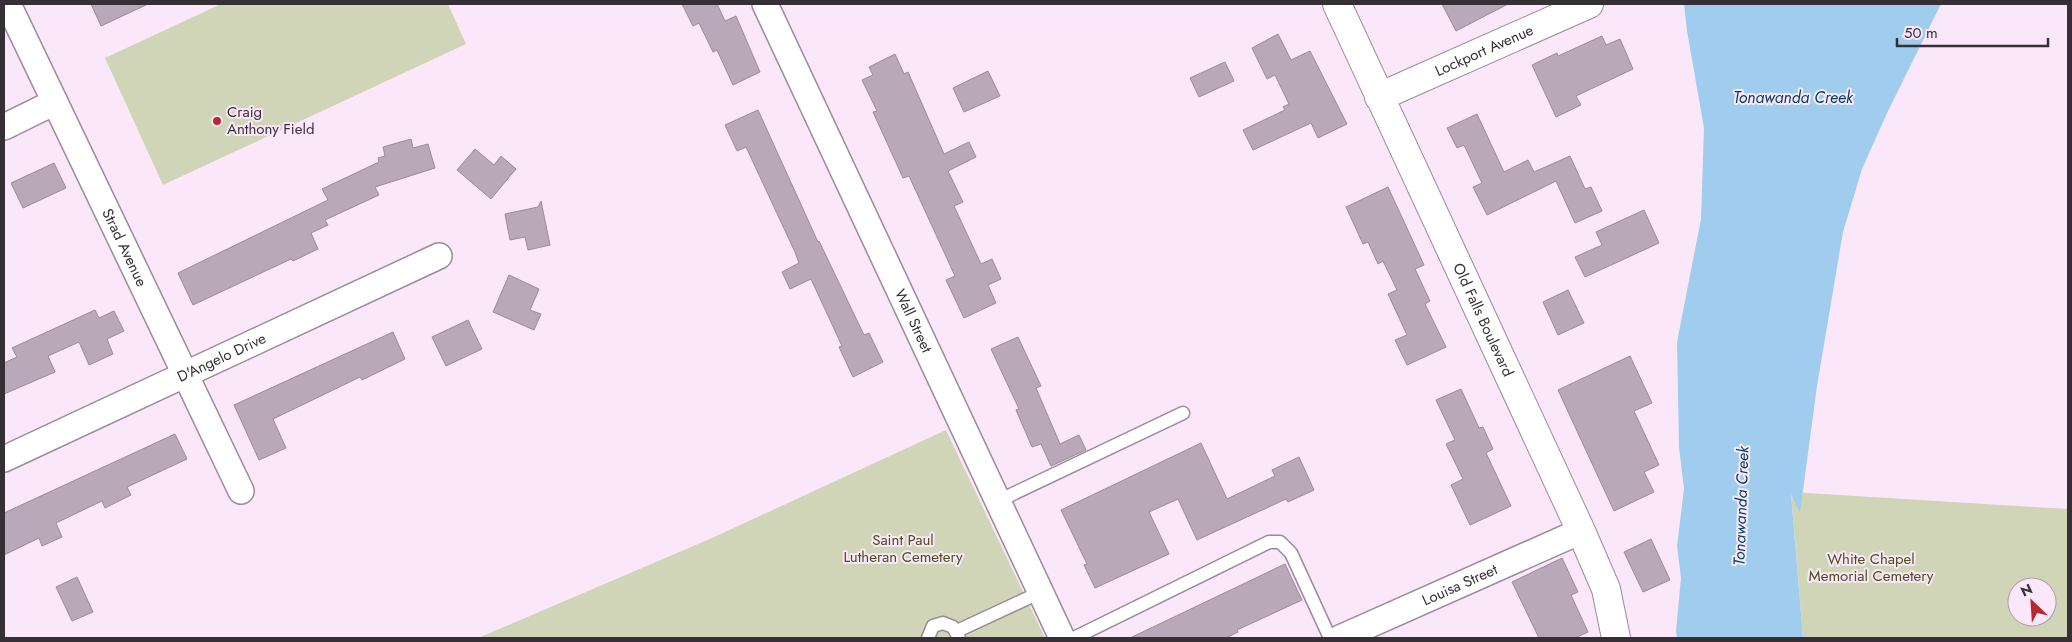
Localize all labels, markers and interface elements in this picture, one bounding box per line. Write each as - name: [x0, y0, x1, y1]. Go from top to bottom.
- scale bar: [1897, 15, 2048, 47]
- street label: Lockport Avenue: [1431, 19, 1537, 82]
- text: 50 m: [1904, 22, 1938, 44]
- water label: Tonawanda Creek: [1733, 86, 1854, 109]
- place label: Craig Anthony Field: [227, 101, 314, 140]
- marker: Craig Anthony Field: [211, 115, 223, 127]
- street label: Strad Avenue: [96, 205, 153, 290]
- street label: Old Falls Boulevard: [1447, 259, 1519, 380]
- street label: Wall Street: [889, 286, 938, 357]
- street label: D'Angelo Drive: [173, 327, 270, 388]
- water label: Tonawanda Creek: [1727, 445, 1755, 566]
- park label: Saint Paul Lutheran Cemetery: [843, 529, 963, 568]
- park label: White Chapel Memorial Cemetery: [1809, 548, 1934, 587]
- street label: Louisa Street: [1419, 558, 1501, 611]
- north arrow: [2007, 577, 2057, 627]
- text: N: [2017, 579, 2036, 602]

